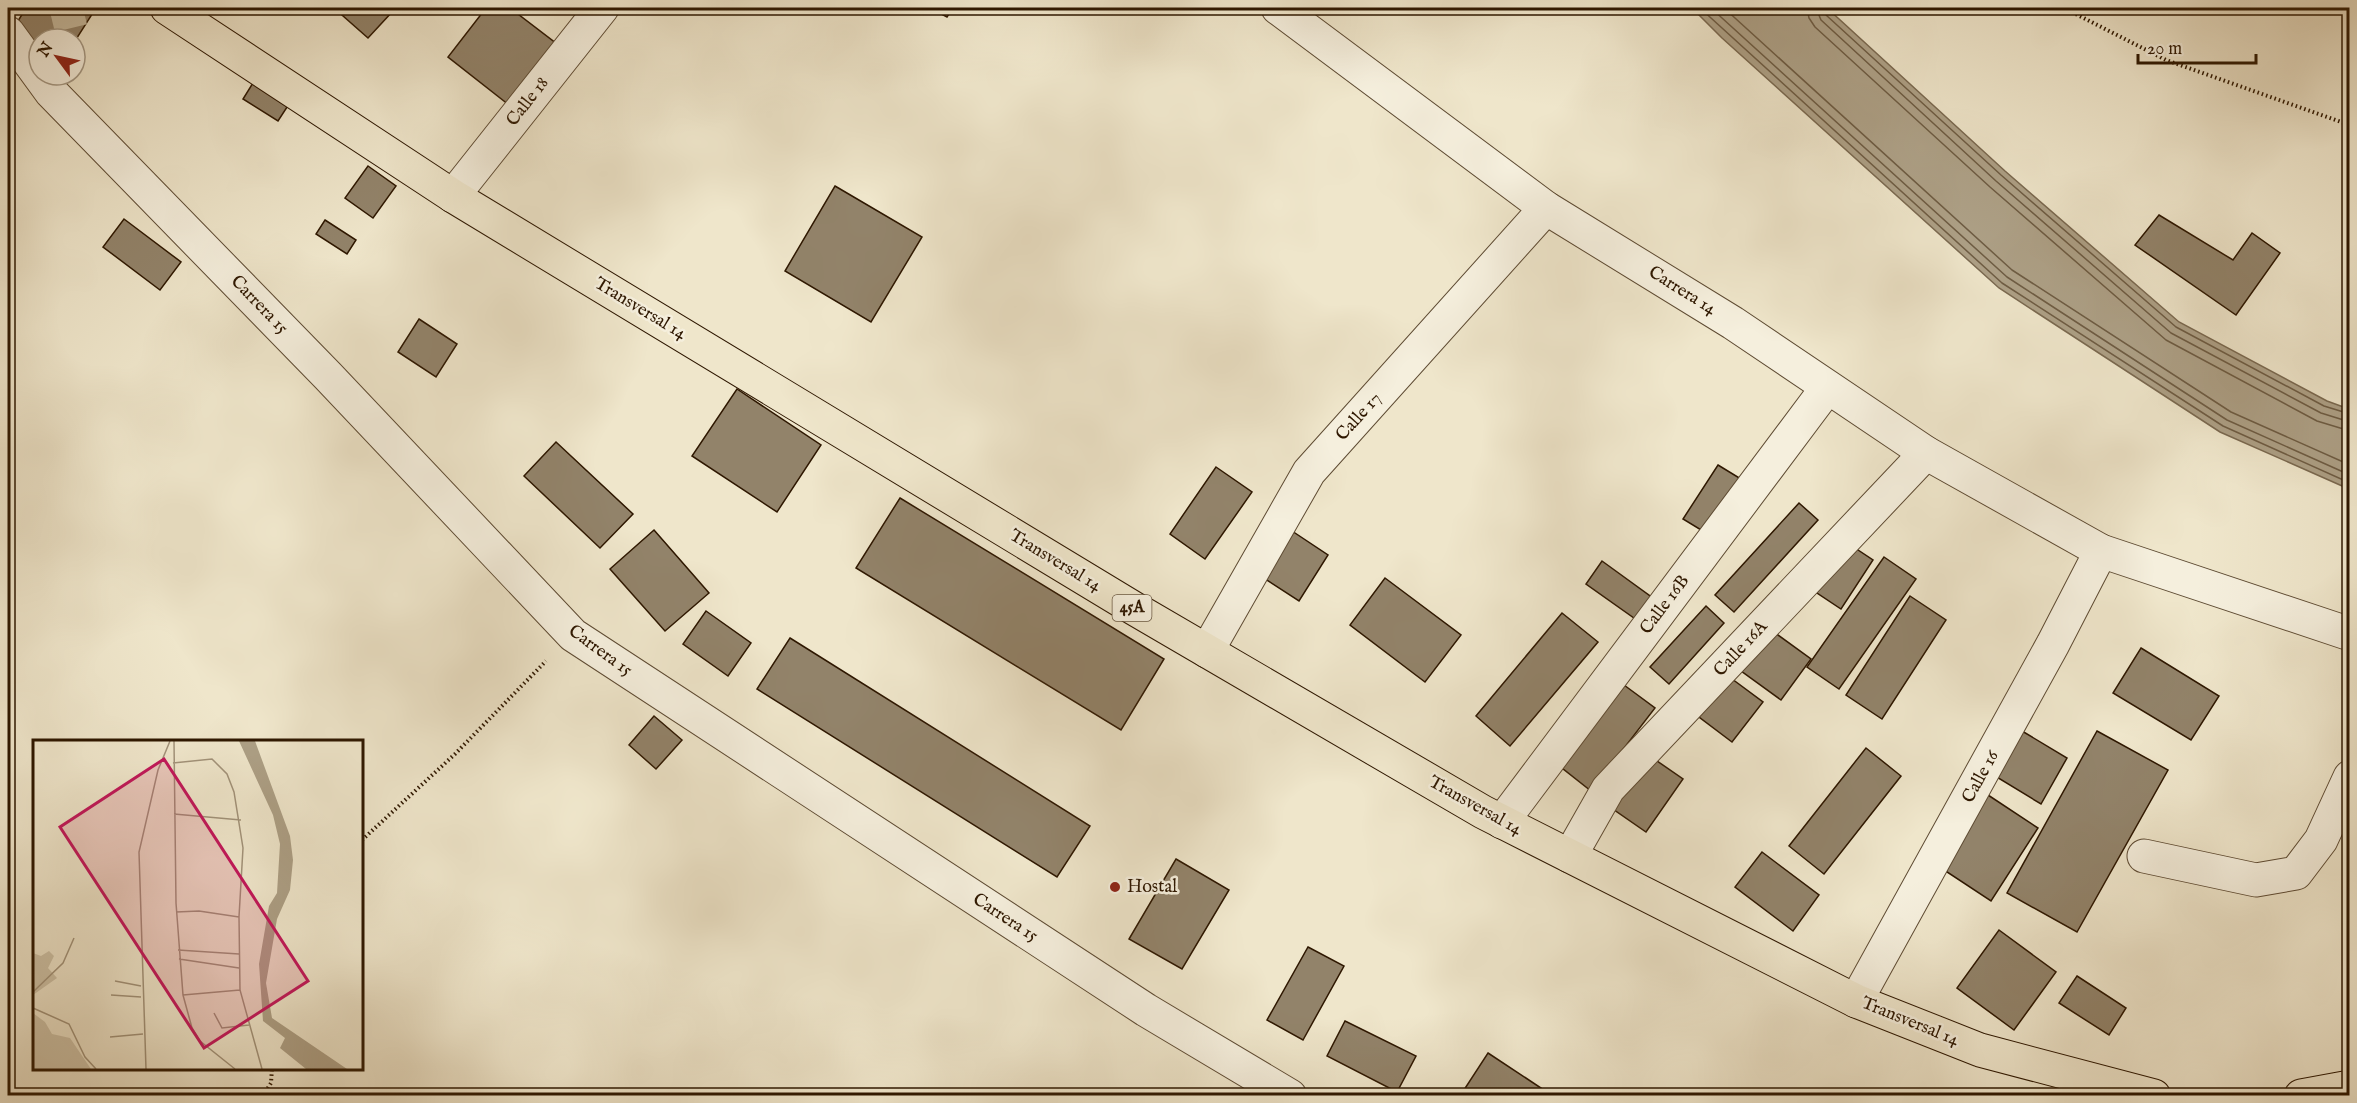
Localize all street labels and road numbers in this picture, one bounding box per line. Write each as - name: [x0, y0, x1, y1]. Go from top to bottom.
- street label: Calle 18: [502, 73, 554, 131]
- street label: Carrera 14: [1644, 261, 1720, 321]
- street label: Carrera 15: [225, 271, 293, 340]
- street label: Transversal 14: [590, 273, 690, 346]
- street label: Calle 17: [1331, 388, 1387, 446]
- street label: Transversal 14: [1005, 525, 1105, 598]
- street label: Calle 16B: [1635, 571, 1695, 639]
- road number: 45A: [1112, 595, 1152, 621]
- street label: Calle 16A: [1709, 615, 1774, 682]
- street label: Carrera 15: [563, 620, 637, 682]
- street label: Calle 16: [1957, 746, 2005, 807]
- street label: Transversal 14: [1424, 771, 1526, 841]
- street label: Carrera 15: [968, 888, 1043, 948]
- street label: Transversal 14: [1858, 992, 1962, 1052]

